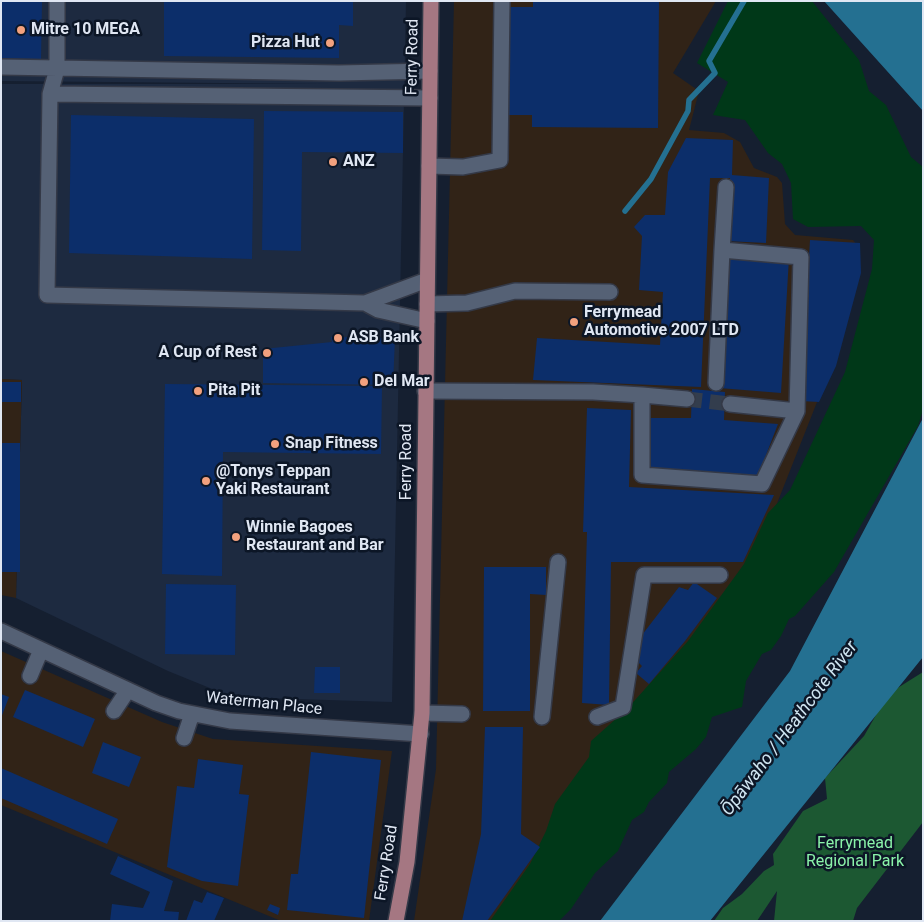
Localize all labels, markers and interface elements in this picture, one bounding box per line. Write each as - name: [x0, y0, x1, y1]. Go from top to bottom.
- street label: Ferry Road: [403, 19, 423, 95]
- place label: Mitre 10 MEGA: [31, 20, 140, 40]
- marker: Mitre 10 MEGA: [15, 24, 27, 36]
- place label: Pizza Hut: [251, 33, 320, 53]
- marker: Pizza Hut: [324, 37, 336, 49]
- place label: ANZ: [343, 152, 375, 172]
- marker: ANZ: [327, 156, 339, 168]
- place label: Ferrymead Automotive 2007 LTD: [584, 303, 739, 341]
- marker: Ferrymead Automotive 2007 LTD: [568, 316, 580, 328]
- place label: ASB Bank: [348, 328, 419, 348]
- marker: ASB Bank: [332, 332, 344, 344]
- place label: A Cup of Rest: [159, 343, 257, 363]
- marker: A Cup of Rest: [261, 347, 273, 359]
- place label: Del Mar: [374, 372, 430, 392]
- marker: Del Mar: [358, 376, 370, 388]
- place label: Pita Pit: [208, 381, 260, 401]
- marker: Pita Pit: [192, 385, 204, 397]
- street label: Ferry Road: [397, 424, 417, 500]
- place label: Snap Fitness: [285, 434, 378, 454]
- marker: Snap Fitness: [269, 438, 281, 450]
- place label: @Tonys Teppan Yaki Restaurant: [216, 462, 331, 500]
- marker: @Tonys Teppan Yaki Restaurant: [200, 475, 212, 487]
- place label: Winnie Bagoes Restaurant and Bar: [246, 518, 384, 556]
- marker: Winnie Bagoes Restaurant and Bar: [230, 531, 242, 543]
- water label: Ōpāwaho / Heathcote River: [717, 637, 863, 821]
- street label: Waterman Place: [205, 688, 323, 720]
- street label: Ferry Road: [372, 824, 402, 902]
- park label: Ferrymead Regional Park: [806, 834, 904, 872]

